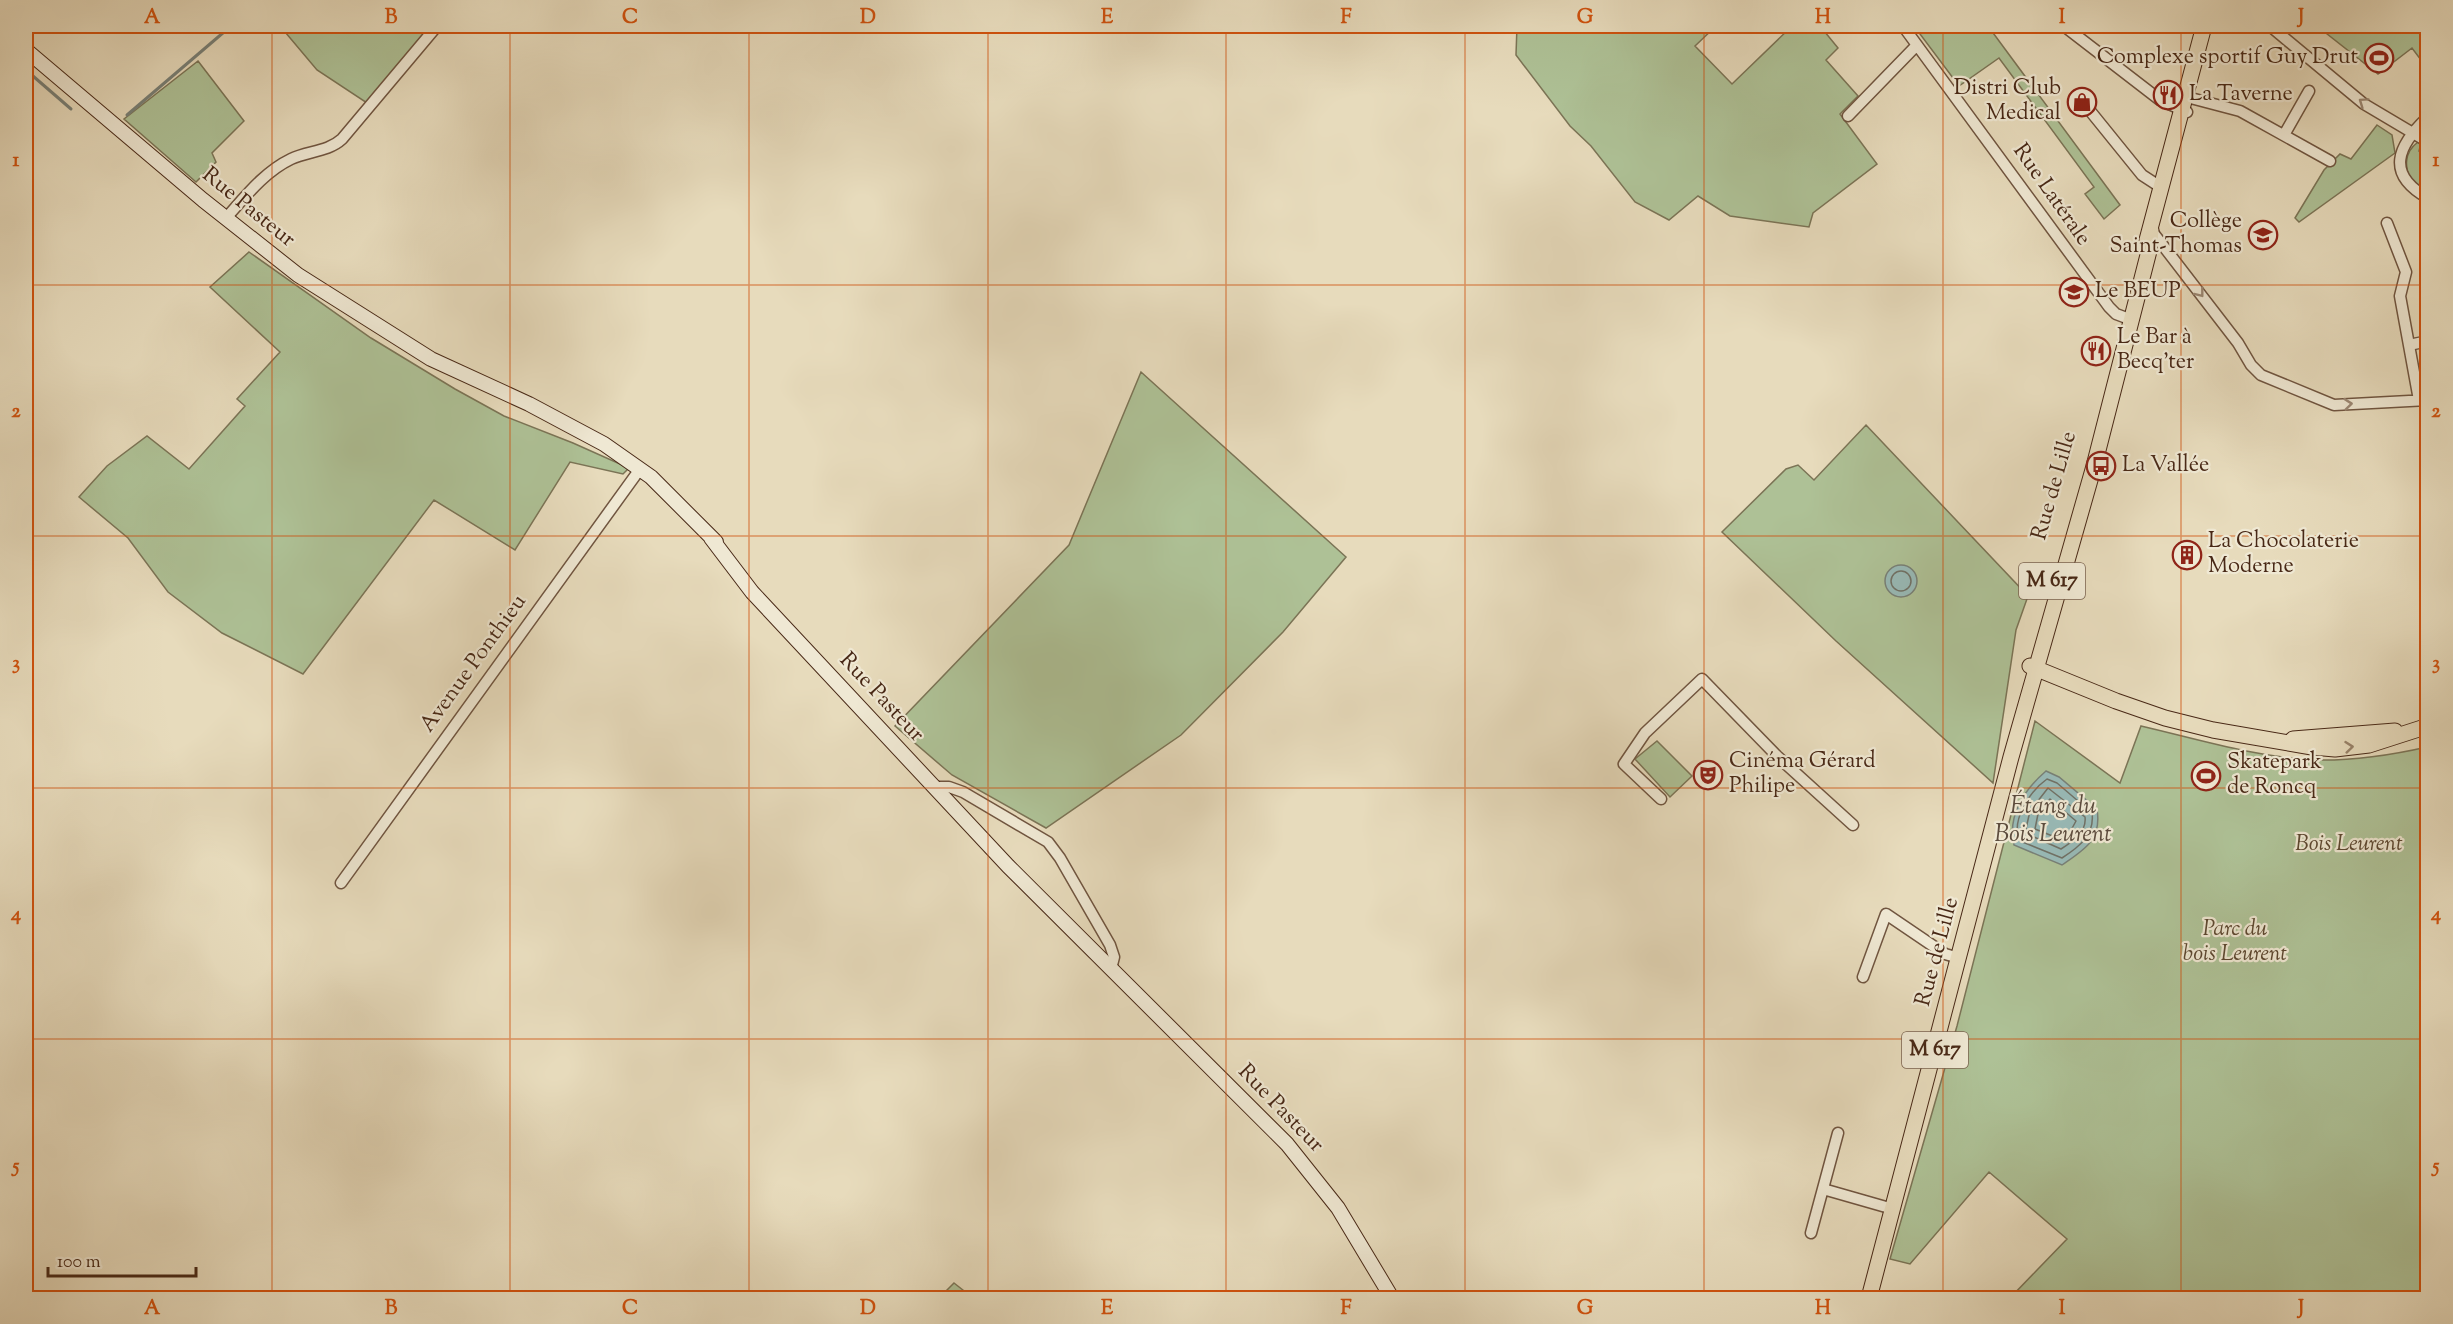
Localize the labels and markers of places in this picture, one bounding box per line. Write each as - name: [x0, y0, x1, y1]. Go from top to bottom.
- place label: Complexe sportif Guy Drut: [2097, 42, 2358, 74]
- sports icon: Complexe sportif Guy Drut: [2363, 42, 2395, 74]
- place label: Distri Club Medical: [1954, 73, 2061, 130]
- restaurant icon: La Taverne: [2152, 79, 2184, 111]
- place label: La Taverne: [2189, 79, 2293, 111]
- shop icon: Distri Club Medical: [2066, 86, 2098, 118]
- place label: Collège Saint-Thomas: [2109, 206, 2242, 263]
- school or university icon: Collège Saint-Thomas: [2247, 219, 2279, 251]
- school or university icon: Le BEUP: [2058, 276, 2090, 308]
- place label: Le BEUP: [2095, 276, 2181, 308]
- place label: Le Bar à Becq'ter: [2117, 322, 2194, 379]
- restaurant icon: Le Bar à Becq'ter: [2080, 335, 2112, 367]
- bus stop icon: La Vallée: [2085, 450, 2117, 482]
- place label: La Vallée: [2122, 450, 2209, 482]
- place label: La Chocolaterie Moderne: [2208, 526, 2359, 583]
- building icon: La Chocolaterie Moderne: [2171, 539, 2203, 571]
- place label: Cinéma Gérard Philipe: [1729, 746, 1876, 803]
- place label: Skatepark de Roncq: [2227, 747, 2322, 804]
- theatre icon: Cinéma Gérard Philipe: [1692, 759, 1724, 791]
- sports icon: Skatepark de Roncq: [2190, 760, 2222, 792]

